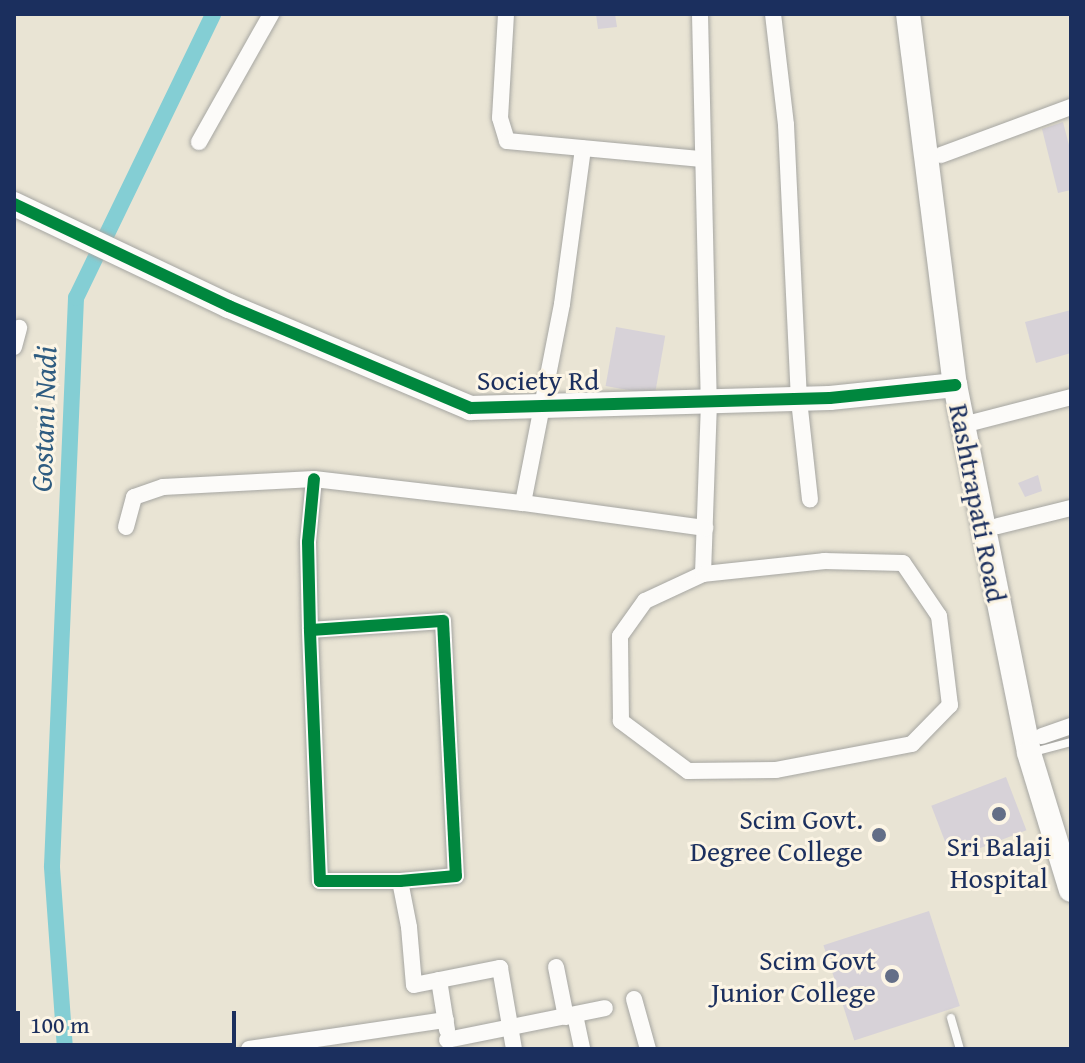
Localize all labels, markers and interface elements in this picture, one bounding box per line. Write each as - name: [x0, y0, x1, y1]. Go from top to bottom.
- water label: Gostani Nadi: [22, 345, 64, 493]
- street label: Society Rd: [477, 363, 599, 397]
- street label: Rashtrapati Road: [942, 401, 1014, 605]
- place label: Scim Govt. Degree College: [690, 802, 863, 868]
- marker: Sri Balaji Hospital: [988, 803, 1010, 825]
- marker: Scim Govt. Degree College: [870, 826, 888, 844]
- place label: Sri Balaji Hospital: [947, 829, 1051, 895]
- place label: Scim Govt Junior College: [711, 943, 876, 1009]
- marker: Scim Govt Junior College: [883, 967, 901, 985]
- scale bar: [20, 995, 240, 1045]
- text: 100 m: [30, 1007, 90, 1042]

